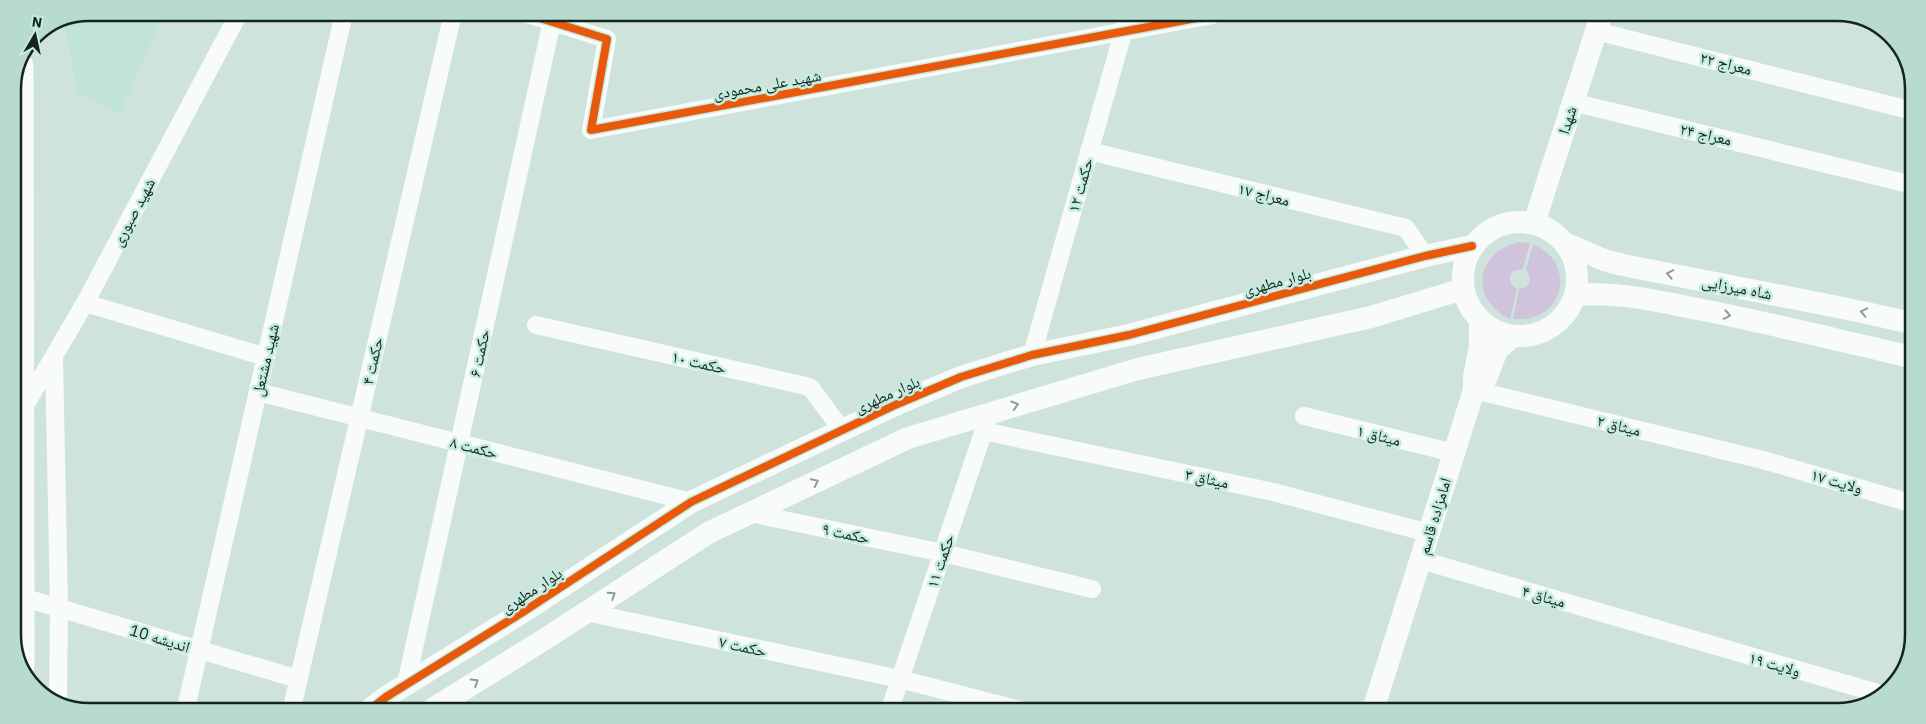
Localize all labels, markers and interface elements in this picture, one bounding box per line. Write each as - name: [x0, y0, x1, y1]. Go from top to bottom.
- north arrow: [10, 10, 60, 60]
- text: N: [31, 12, 43, 32]
- street label: معراج ۲۲: [1698, 47, 1754, 80]
- street label: شهید علی محمودی: [712, 65, 823, 104]
- street label: شهدا: [1553, 104, 1581, 136]
- street label: معراج ۲۴: [1678, 118, 1734, 151]
- street label: حکمت ۱۲: [1063, 156, 1097, 214]
- street label: شهید صبوری: [107, 174, 160, 250]
- street label: معراج ۱۷: [1236, 178, 1292, 211]
- street label: بلوار مطهری: [1241, 262, 1313, 301]
- one-way arrow: [1666, 269, 1675, 279]
- street label: شاه میرزایی: [1700, 270, 1774, 305]
- one-way arrow: [1860, 307, 1869, 318]
- one-way arrow: [1722, 309, 1731, 319]
- street label: شهید مشتعل: [247, 322, 284, 398]
- street label: حکمت ۶: [464, 327, 494, 379]
- street label: حکمت ۴: [357, 335, 387, 387]
- street label: حکمت ۱۰: [670, 346, 728, 378]
- street label: بلوار مطهری: [851, 371, 923, 418]
- one-way arrow: [1010, 401, 1019, 411]
- street label: میثاق ۲: [1595, 410, 1643, 441]
- street label: میثاق ۱: [1355, 420, 1403, 451]
- street label: حکمت ۸: [448, 431, 500, 463]
- street label: میثاق ۳: [1183, 464, 1231, 493]
- street label: ولایت ۱۷: [1809, 464, 1865, 498]
- street label: امامزاده قاسم: [1413, 475, 1456, 557]
- one-way arrow: [810, 478, 819, 488]
- street label: حکمت ۹: [820, 518, 872, 548]
- street label: حکمت ۱۱: [922, 532, 958, 590]
- street label: بلوار مطهری: [496, 563, 566, 618]
- street label: میثاق ۴: [1520, 580, 1568, 613]
- one-way arrow: [607, 592, 616, 601]
- street label: اندیشه 10: [127, 619, 193, 657]
- street label: حکمت ۷: [717, 631, 769, 661]
- street label: ولایت ۱۹: [1747, 647, 1803, 681]
- one-way arrow: [470, 679, 479, 689]

